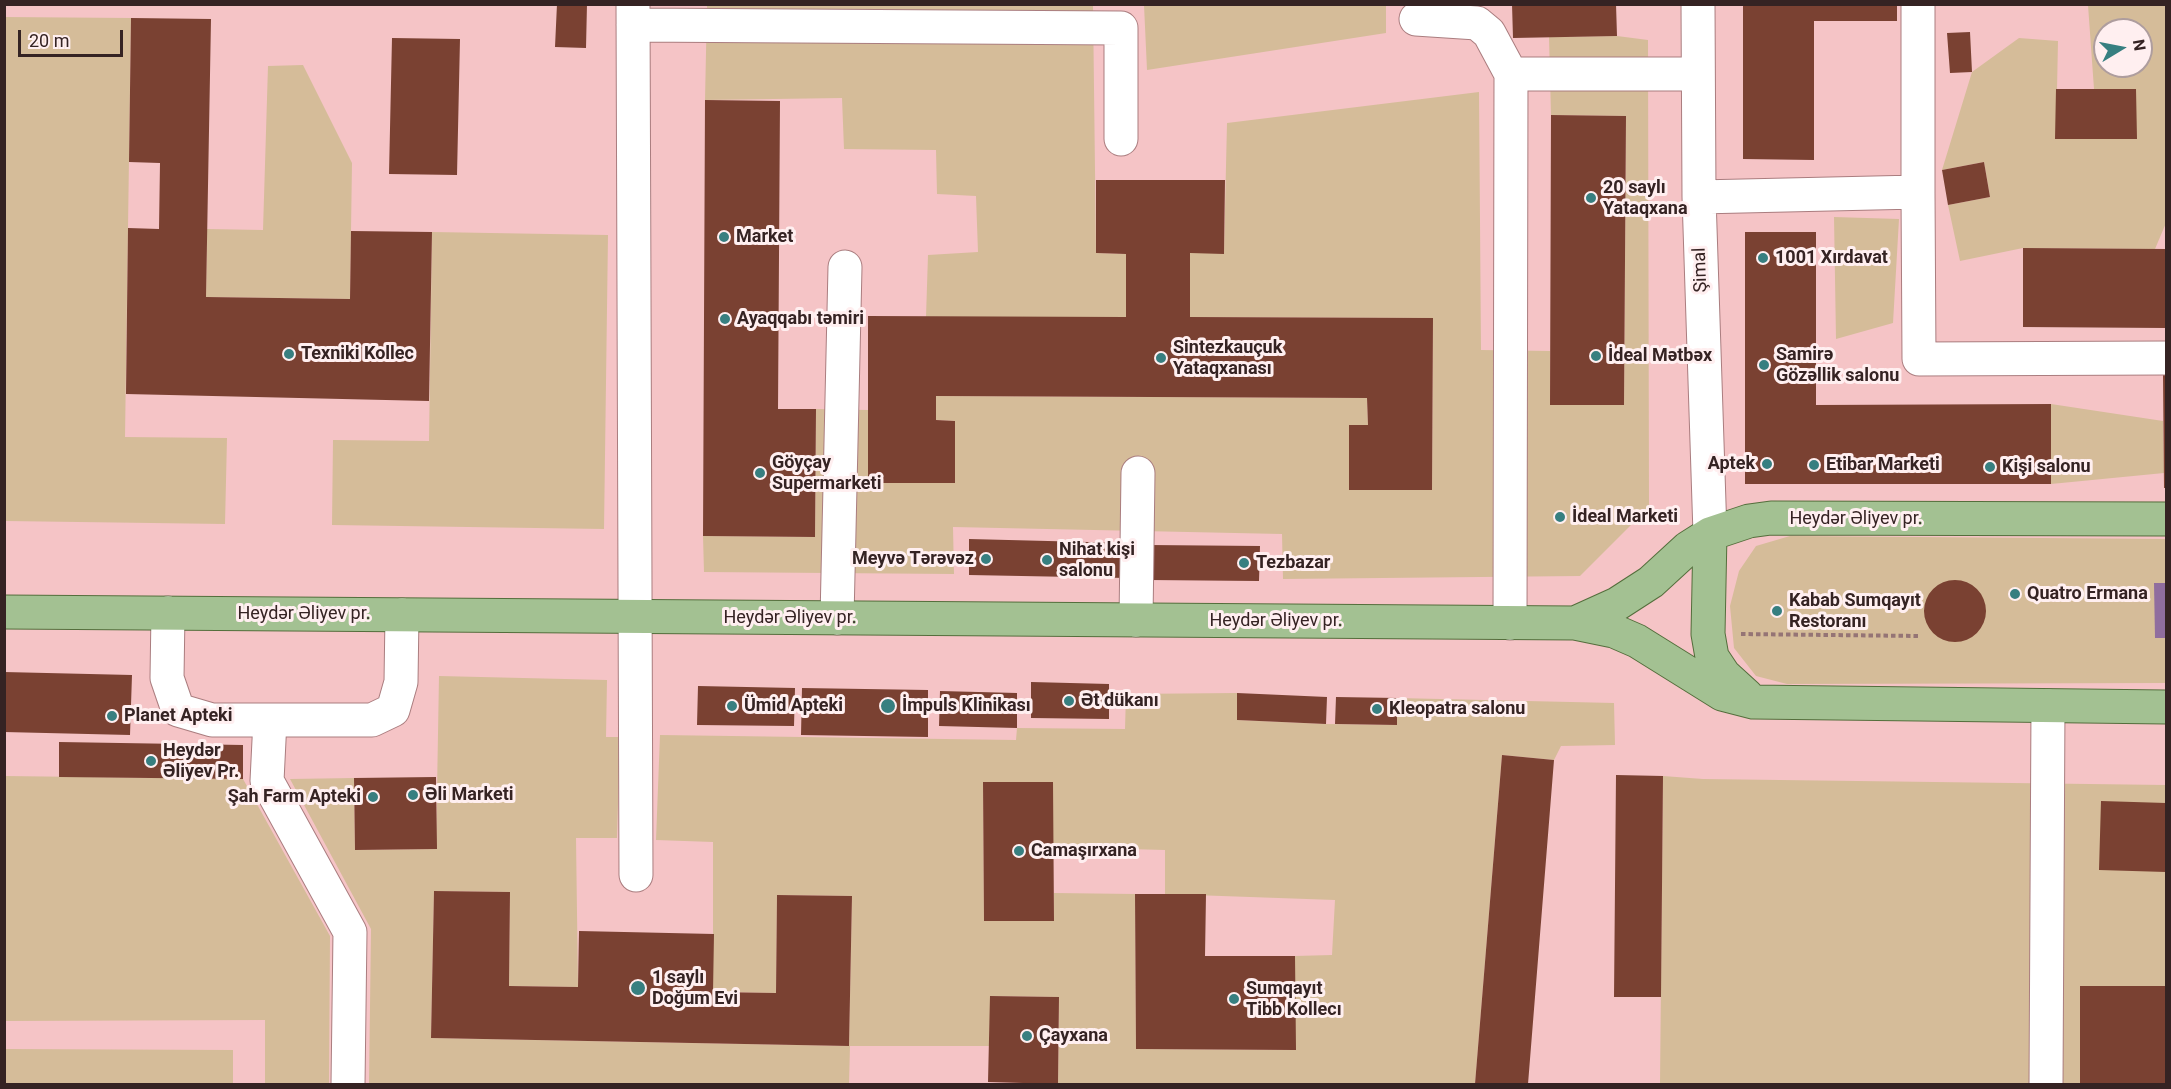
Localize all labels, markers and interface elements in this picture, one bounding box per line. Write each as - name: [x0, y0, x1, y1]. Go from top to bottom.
- scale bar: [21, 18, 126, 56]
- north arrow: [2093, 18, 2153, 78]
- text: 20 m: [29, 30, 69, 51]
- text: N: [2129, 38, 2150, 52]
- place label: 20 saylı Yataqxana: [1603, 177, 1688, 219]
- marker: 20 saylı Yataqxana: [1584, 191, 1598, 205]
- place label: Market: [736, 226, 793, 248]
- marker: Market: [717, 230, 731, 244]
- street label: Şimal: [1689, 247, 1713, 293]
- place label: 1001 Xırdavat: [1775, 247, 1888, 269]
- marker: 1001 Xırdavat: [1756, 251, 1770, 265]
- place label: Ayaqqabı təmiri: [737, 308, 864, 330]
- marker: Ayaqqabı təmiri: [718, 312, 732, 326]
- place label: Sintezkauçuk Yataqxanası: [1173, 337, 1282, 380]
- place label: Texniki Kollec: [301, 343, 414, 365]
- place label: Samirə Gözəllik salonu: [1776, 344, 1899, 386]
- place label: İdeal Mətbəx: [1608, 345, 1712, 367]
- marker: Texniki Kollec: [282, 347, 296, 361]
- marker: İdeal Mətbəx: [1589, 349, 1603, 363]
- marker: Sintezkauçuk Yataqxanası: [1154, 351, 1168, 365]
- marker: Samirə Gözəllik salonu: [1757, 358, 1771, 372]
- place label: Göyçay Supermarketi: [772, 452, 881, 494]
- place label: Aptek: [1708, 453, 1755, 475]
- place label: Etibar Marketi: [1826, 454, 1940, 476]
- place label: Kişi salonu: [2002, 456, 2091, 478]
- marker: Aptek: [1760, 457, 1774, 471]
- marker: Etibar Marketi: [1807, 458, 1821, 472]
- marker: Kişi salonu: [1983, 460, 1997, 474]
- marker: Göyçay Supermarketi: [753, 466, 767, 480]
- place label: İdeal Marketi: [1572, 506, 1678, 528]
- street label: Heydər Əliyev pr.: [1790, 508, 1922, 530]
- marker: İdeal Marketi: [1553, 510, 1567, 524]
- place label: Nihat kişi salonu: [1059, 539, 1135, 582]
- place label: Meyvə Tərəvəz: [852, 548, 974, 570]
- marker: Meyvə Tərəvəz: [979, 552, 993, 566]
- place label: Tezbazar: [1256, 552, 1330, 574]
- marker: Nihat kişi salonu: [1040, 553, 1054, 567]
- marker: Tezbazar: [1237, 556, 1251, 570]
- place label: Quatro Ermana: [2027, 583, 2148, 605]
- marker: Quatro Ermana: [2008, 587, 2022, 601]
- place label: Kabab Sumqayıt Restoranı: [1789, 590, 1921, 632]
- street label: Heydər Əliyev pr.: [238, 603, 370, 625]
- marker: Kabab Sumqayıt Restoranı: [1770, 604, 1784, 618]
- street label: Heydər Əliyev pr.: [724, 607, 856, 629]
- street label: Heydər Əliyev pr.: [1210, 610, 1342, 632]
- place label: Ət dükanı: [1081, 690, 1159, 712]
- marker: Ət dükanı: [1062, 694, 1076, 708]
- place label: Ümid Apteki: [744, 695, 843, 717]
- place label: İmpuls Klinikası: [902, 695, 1031, 717]
- marker: İmpuls Klinikası: [879, 697, 897, 715]
- place label: Kleopatra salonu: [1389, 698, 1525, 720]
- marker: Ümid Apteki: [725, 699, 739, 713]
- marker: Kleopatra salonu: [1370, 702, 1384, 716]
- place label: Planet Apteki: [124, 705, 232, 727]
- marker: Planet Apteki: [105, 709, 119, 723]
- place label: Heydər Əliyev Pr.: [163, 740, 239, 783]
- marker: Heydər Əliyev Pr.: [144, 754, 158, 768]
- place label: Əli Marketi: [425, 784, 514, 806]
- place label: Şah Farm Apteki: [228, 786, 361, 808]
- marker: Əli Marketi: [406, 788, 420, 802]
- marker: Şah Farm Apteki: [366, 790, 380, 804]
- place label: Camaşırxana: [1031, 840, 1137, 862]
- marker: Camaşırxana: [1012, 844, 1026, 858]
- place label: 1 saylı Doğum Evi: [652, 967, 738, 1010]
- place label: Sumqayıt Tibb Kollecı: [1246, 978, 1342, 1020]
- marker: 1 saylı Doğum Evi: [629, 979, 647, 997]
- marker: Sumqayıt Tibb Kollecı: [1227, 992, 1241, 1006]
- place label: Çayxana: [1039, 1025, 1108, 1047]
- marker: Çayxana: [1020, 1029, 1034, 1043]

